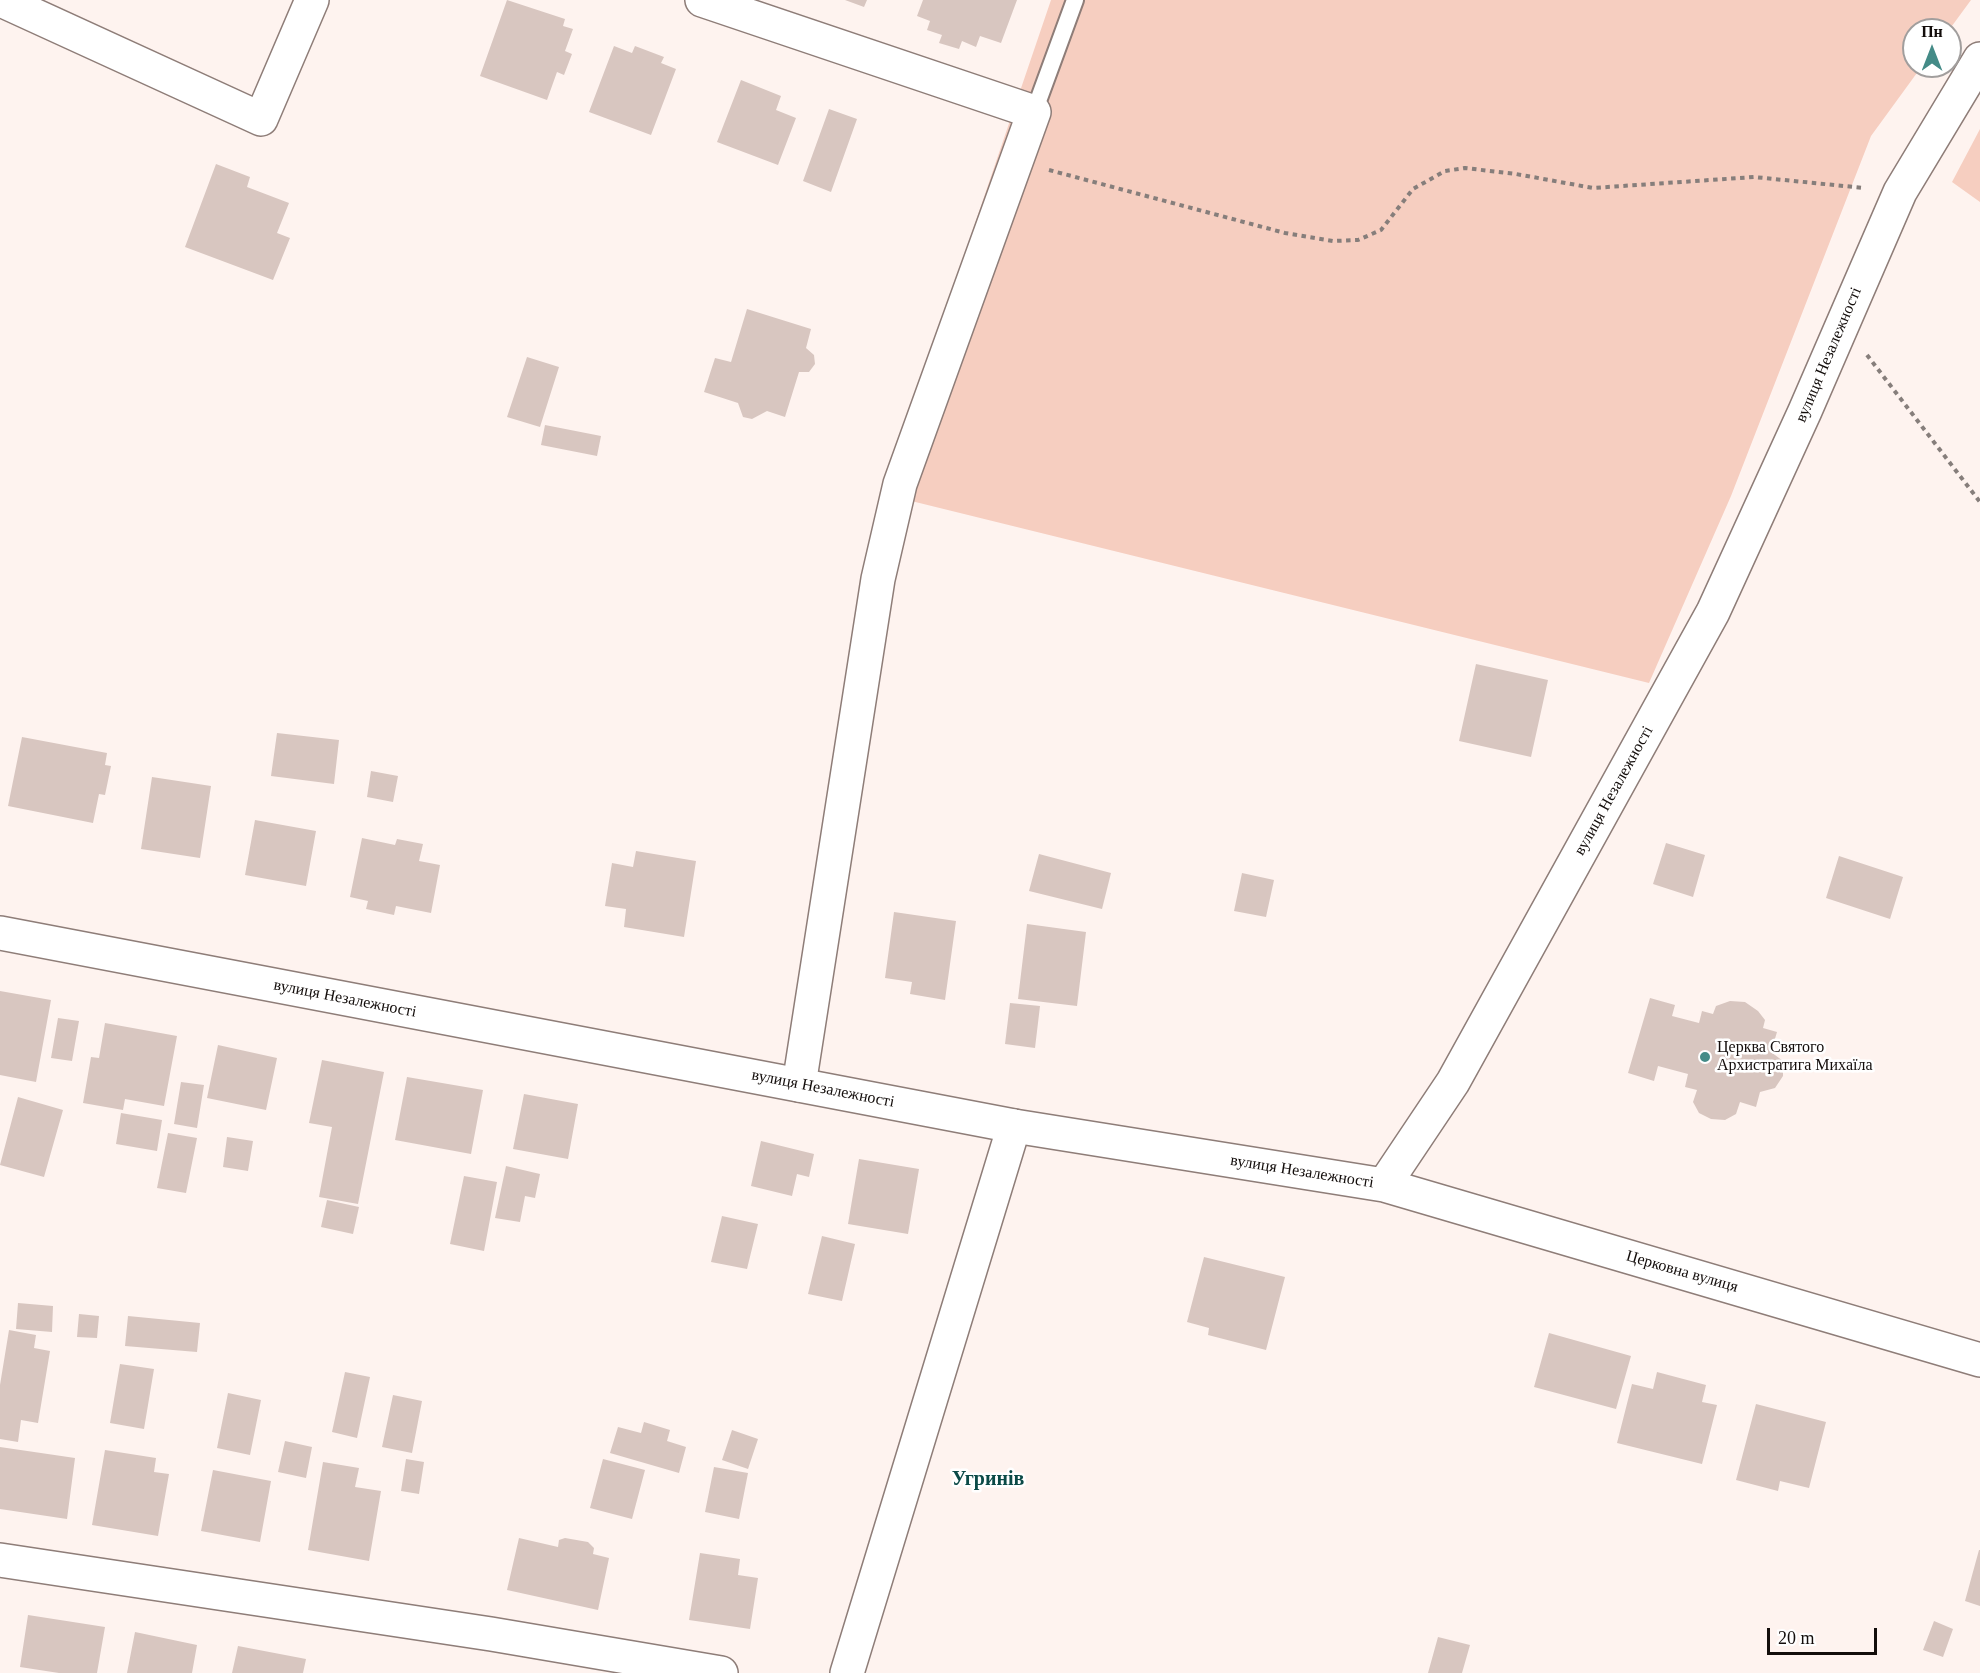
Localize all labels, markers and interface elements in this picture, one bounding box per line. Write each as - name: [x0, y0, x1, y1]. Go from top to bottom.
- north arrow: [1902, 18, 1962, 78]
- text: Пн: [1921, 23, 1943, 40]
- street label: вулиця Незалежності: [1792, 285, 1866, 425]
- street label: вулиця Незалежності: [1570, 723, 1658, 859]
- street label: вулиця Незалежності: [272, 976, 418, 1022]
- place label: Церква Святого Архистратига Михаїла: [1717, 1038, 1873, 1076]
- marker: Церква Святого Архистратига Михаїла: [1698, 1050, 1712, 1064]
- street label: вулиця Незалежності: [750, 1066, 896, 1112]
- street label: вулиця Незалежності: [1229, 1151, 1375, 1193]
- street label: Церковна вулиця: [1624, 1247, 1740, 1297]
- district label: Угринів: [952, 1468, 1024, 1492]
- scale bar: [1770, 1616, 1880, 1654]
- text: 20 m: [1778, 1628, 1815, 1648]

